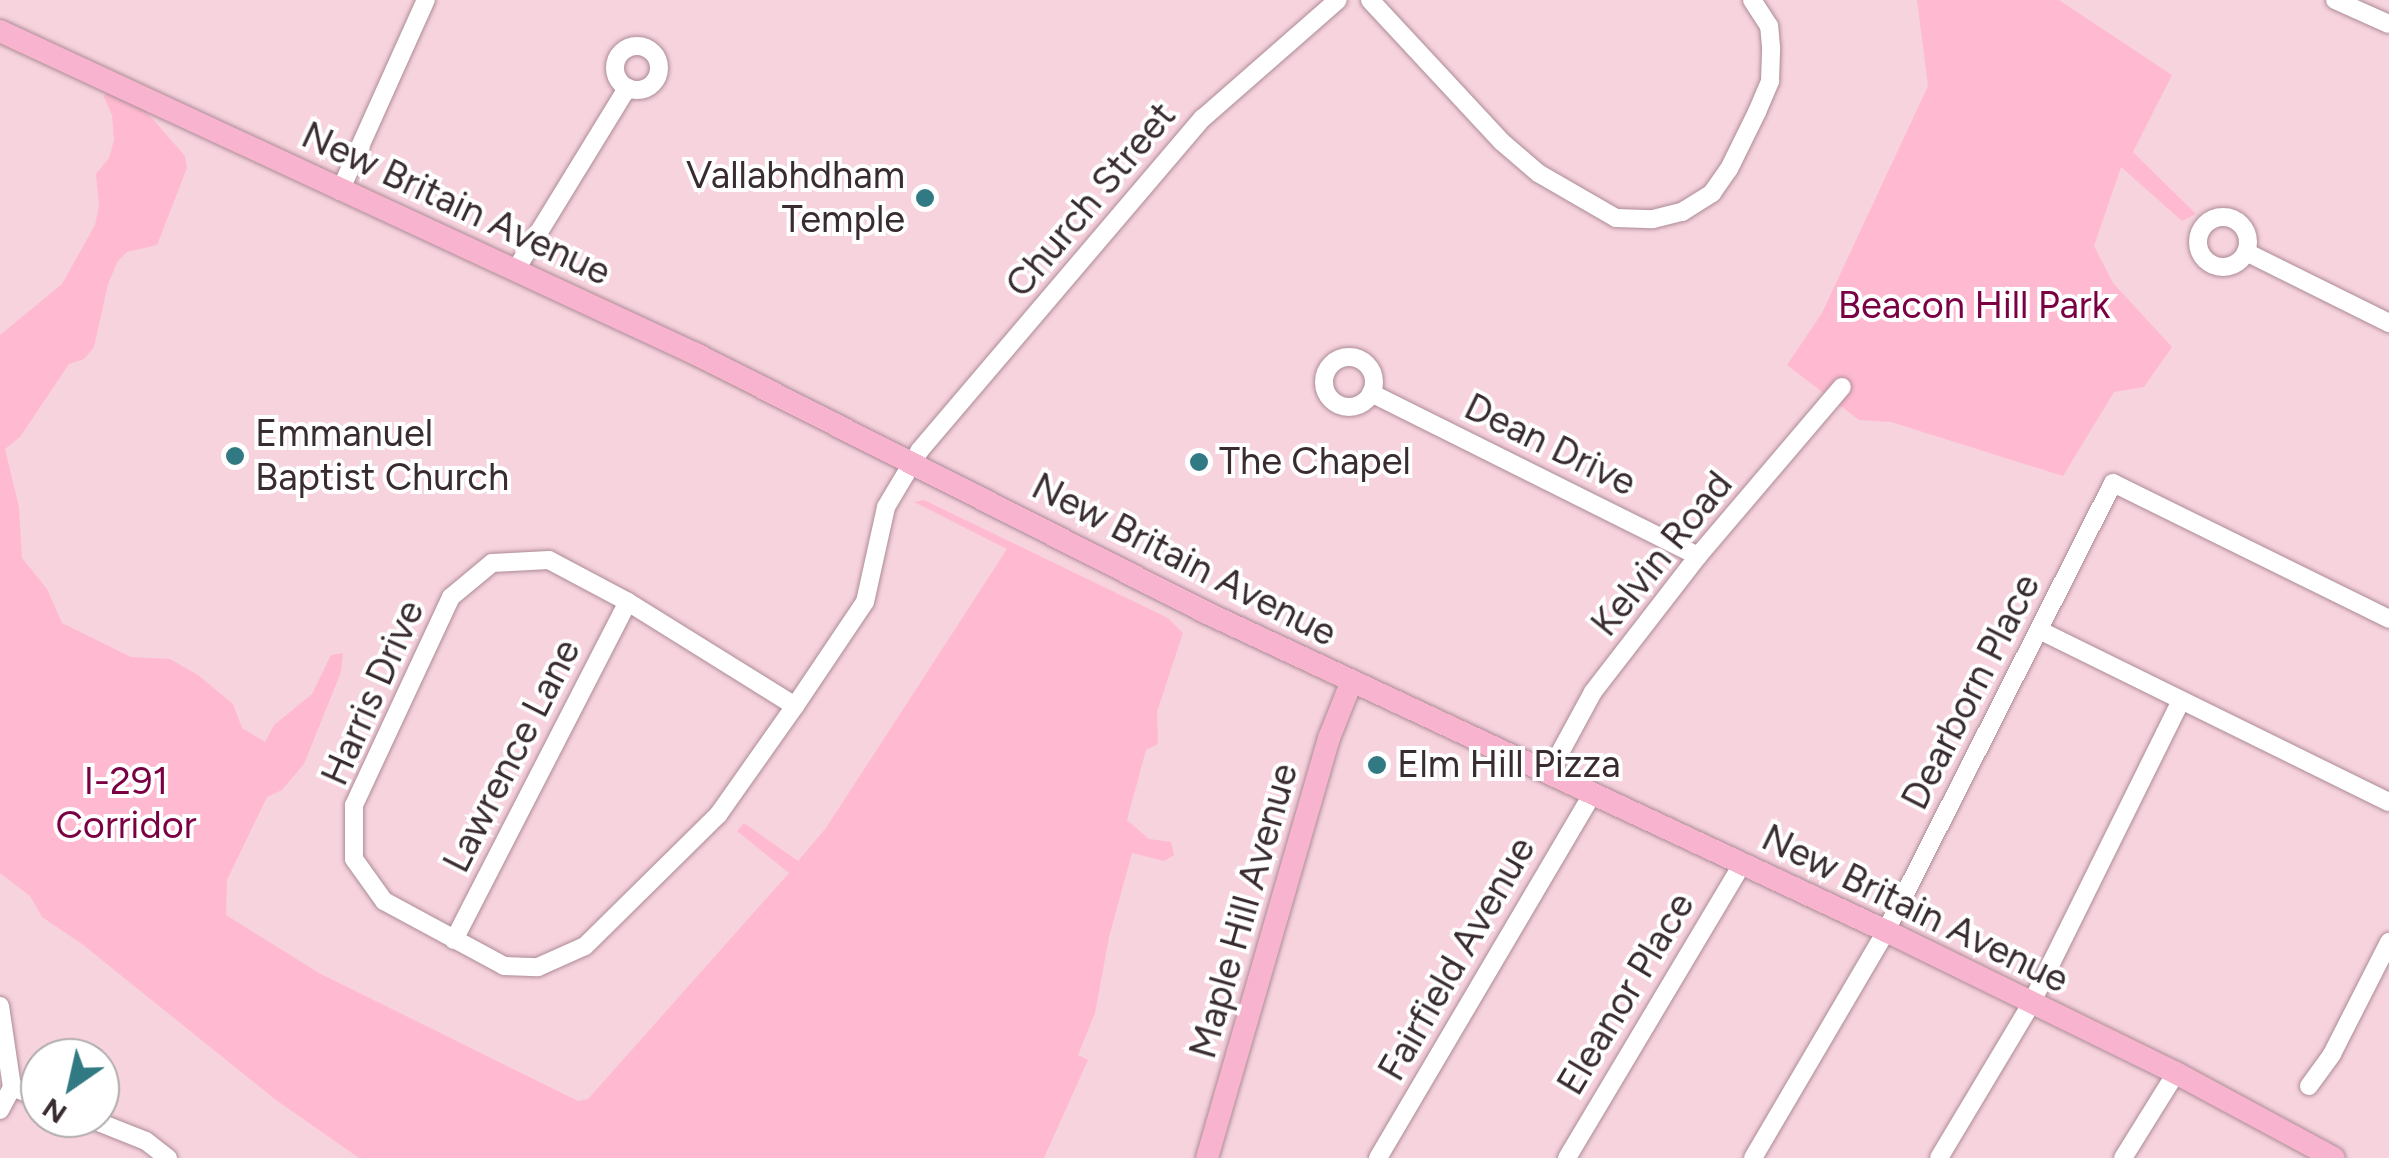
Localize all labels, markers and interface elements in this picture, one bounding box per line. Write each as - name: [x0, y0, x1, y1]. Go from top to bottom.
- street label: Church Street: [996, 93, 1186, 307]
- street label: New Britain Avenue: [294, 112, 618, 296]
- place label: Vallabhdham Temple: [686, 153, 905, 242]
- marker: Vallabhdham Temple: [914, 187, 936, 209]
- park label: Beacon Hill Park: [1838, 283, 2110, 329]
- street label: Dean Drive: [1457, 384, 1643, 506]
- place label: Emmanuel Baptist Church: [255, 411, 509, 500]
- place label: The Chapel: [1219, 439, 1411, 485]
- marker: Emmanuel Baptist Church: [224, 445, 246, 467]
- marker: The Chapel: [1188, 451, 1210, 473]
- street label: Kelvin Road: [1582, 462, 1742, 646]
- street label: New Britain Avenue: [1024, 464, 1344, 656]
- street label: Dearborn Place: [1892, 567, 2050, 817]
- street label: Harris Drive: [312, 594, 434, 792]
- street label: Lawrence Lane: [434, 632, 590, 880]
- place label: Elm Hill Pizza: [1397, 742, 1621, 788]
- marker: Elm Hill Pizza: [1366, 754, 1388, 776]
- street label: Maple Hill Avenue: [1180, 758, 1308, 1064]
- park label: I-291 Corridor: [55, 759, 197, 848]
- street label: New Britain Avenue: [1754, 815, 2076, 1003]
- street label: Fairfield Avenue: [1369, 829, 1545, 1089]
- street label: Eleanor Place: [1548, 885, 1704, 1103]
- north arrow: [20, 1038, 120, 1138]
- text: N: [36, 1091, 73, 1131]

